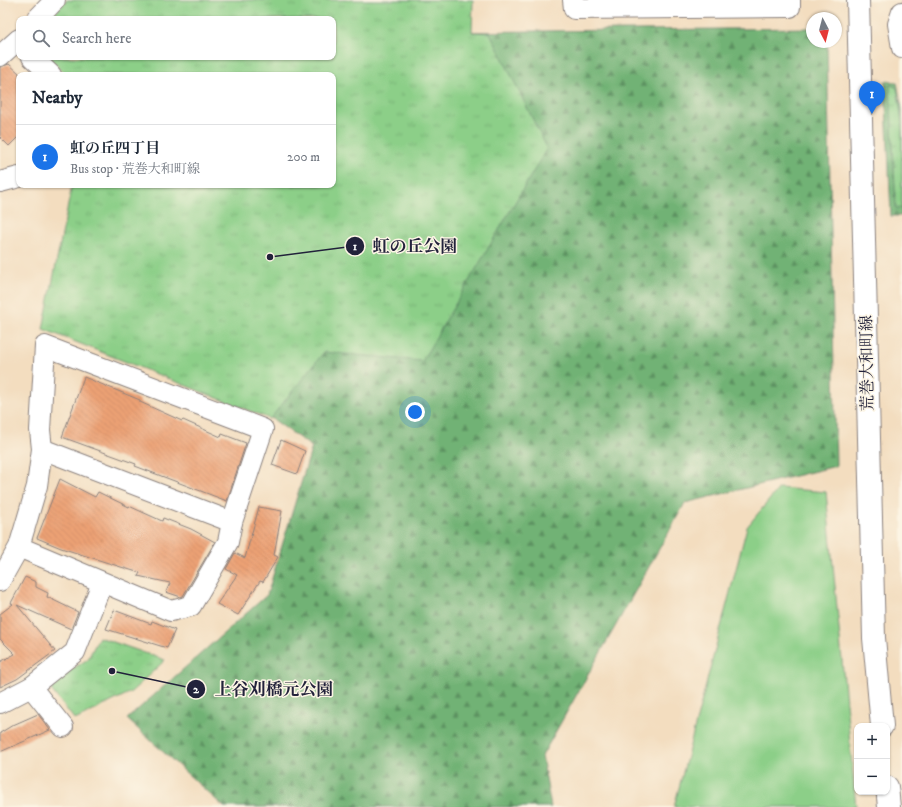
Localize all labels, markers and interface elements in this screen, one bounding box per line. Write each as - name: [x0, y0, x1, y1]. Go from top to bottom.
- north arrow: [806, 12, 842, 48]
- search box: [16, 16, 336, 60]
- icon: search: [30, 27, 52, 49]
- text: Search here: [62, 29, 131, 48]
- pin: 1: [859, 81, 885, 114]
- text: Nearby: [32, 87, 82, 109]
- text: 虹の丘四丁目: [70, 139, 160, 158]
- text: 1: [43, 149, 47, 165]
- text: 200 m: [287, 149, 320, 165]
- text: Bus stop · 荒巻大和町線: [70, 161, 200, 177]
- callout: 虹の丘公園: [345, 232, 466, 261]
- text: 虹の丘公園: [373, 236, 458, 258]
- text: 1: [353, 239, 358, 254]
- street label: 荒巻大和町線: [856, 315, 878, 411]
- your location: [405, 402, 425, 422]
- callout: 上谷刈橋元公園: [186, 674, 341, 703]
- text: 上谷刈橋元公園: [215, 679, 334, 701]
- text: 2: [193, 682, 200, 697]
- map controls: [854, 723, 890, 795]
- button: +: [854, 723, 890, 759]
- button: −: [854, 759, 890, 795]

